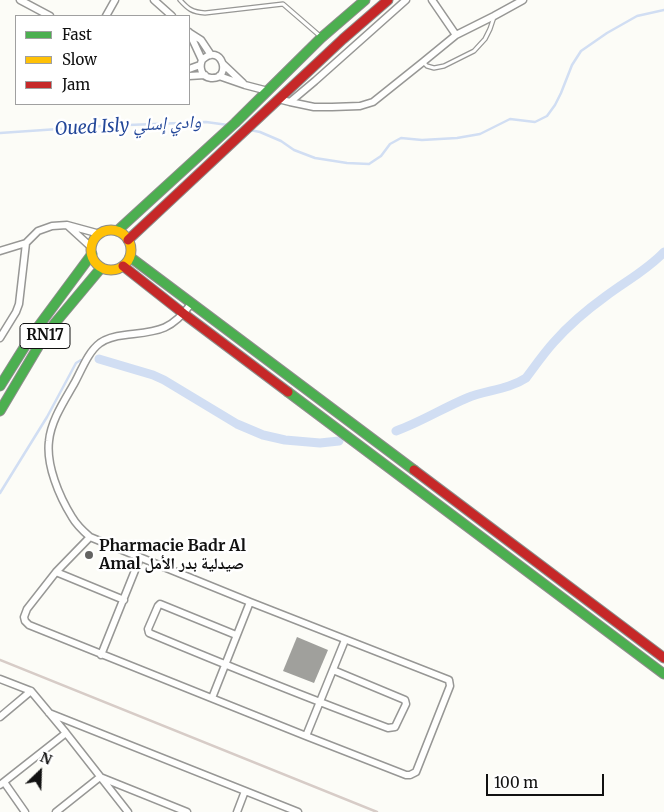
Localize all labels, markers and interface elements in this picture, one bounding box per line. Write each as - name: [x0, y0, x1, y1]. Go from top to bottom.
- legend: [15, 15, 190, 105]
- text: Fast: [62, 25, 92, 44]
- text: Slow: [62, 50, 97, 69]
- text: Jam: [62, 75, 90, 94]
- water label: Oued Isly وادي إسلي: [54, 111, 202, 141]
- road number: RN17: [20, 324, 70, 348]
- place label: Pharmacie Badr Al Amal صيدلية بدر الأمل: [99, 536, 246, 574]
- marker: Pharmacie Badr Al Amal صيدلية بدر الأمل: [83, 549, 95, 561]
- north arrow: [15, 747, 65, 797]
- text: N: [37, 748, 55, 769]
- scale bar: [489, 764, 606, 796]
- text: 100 m: [494, 773, 538, 792]

